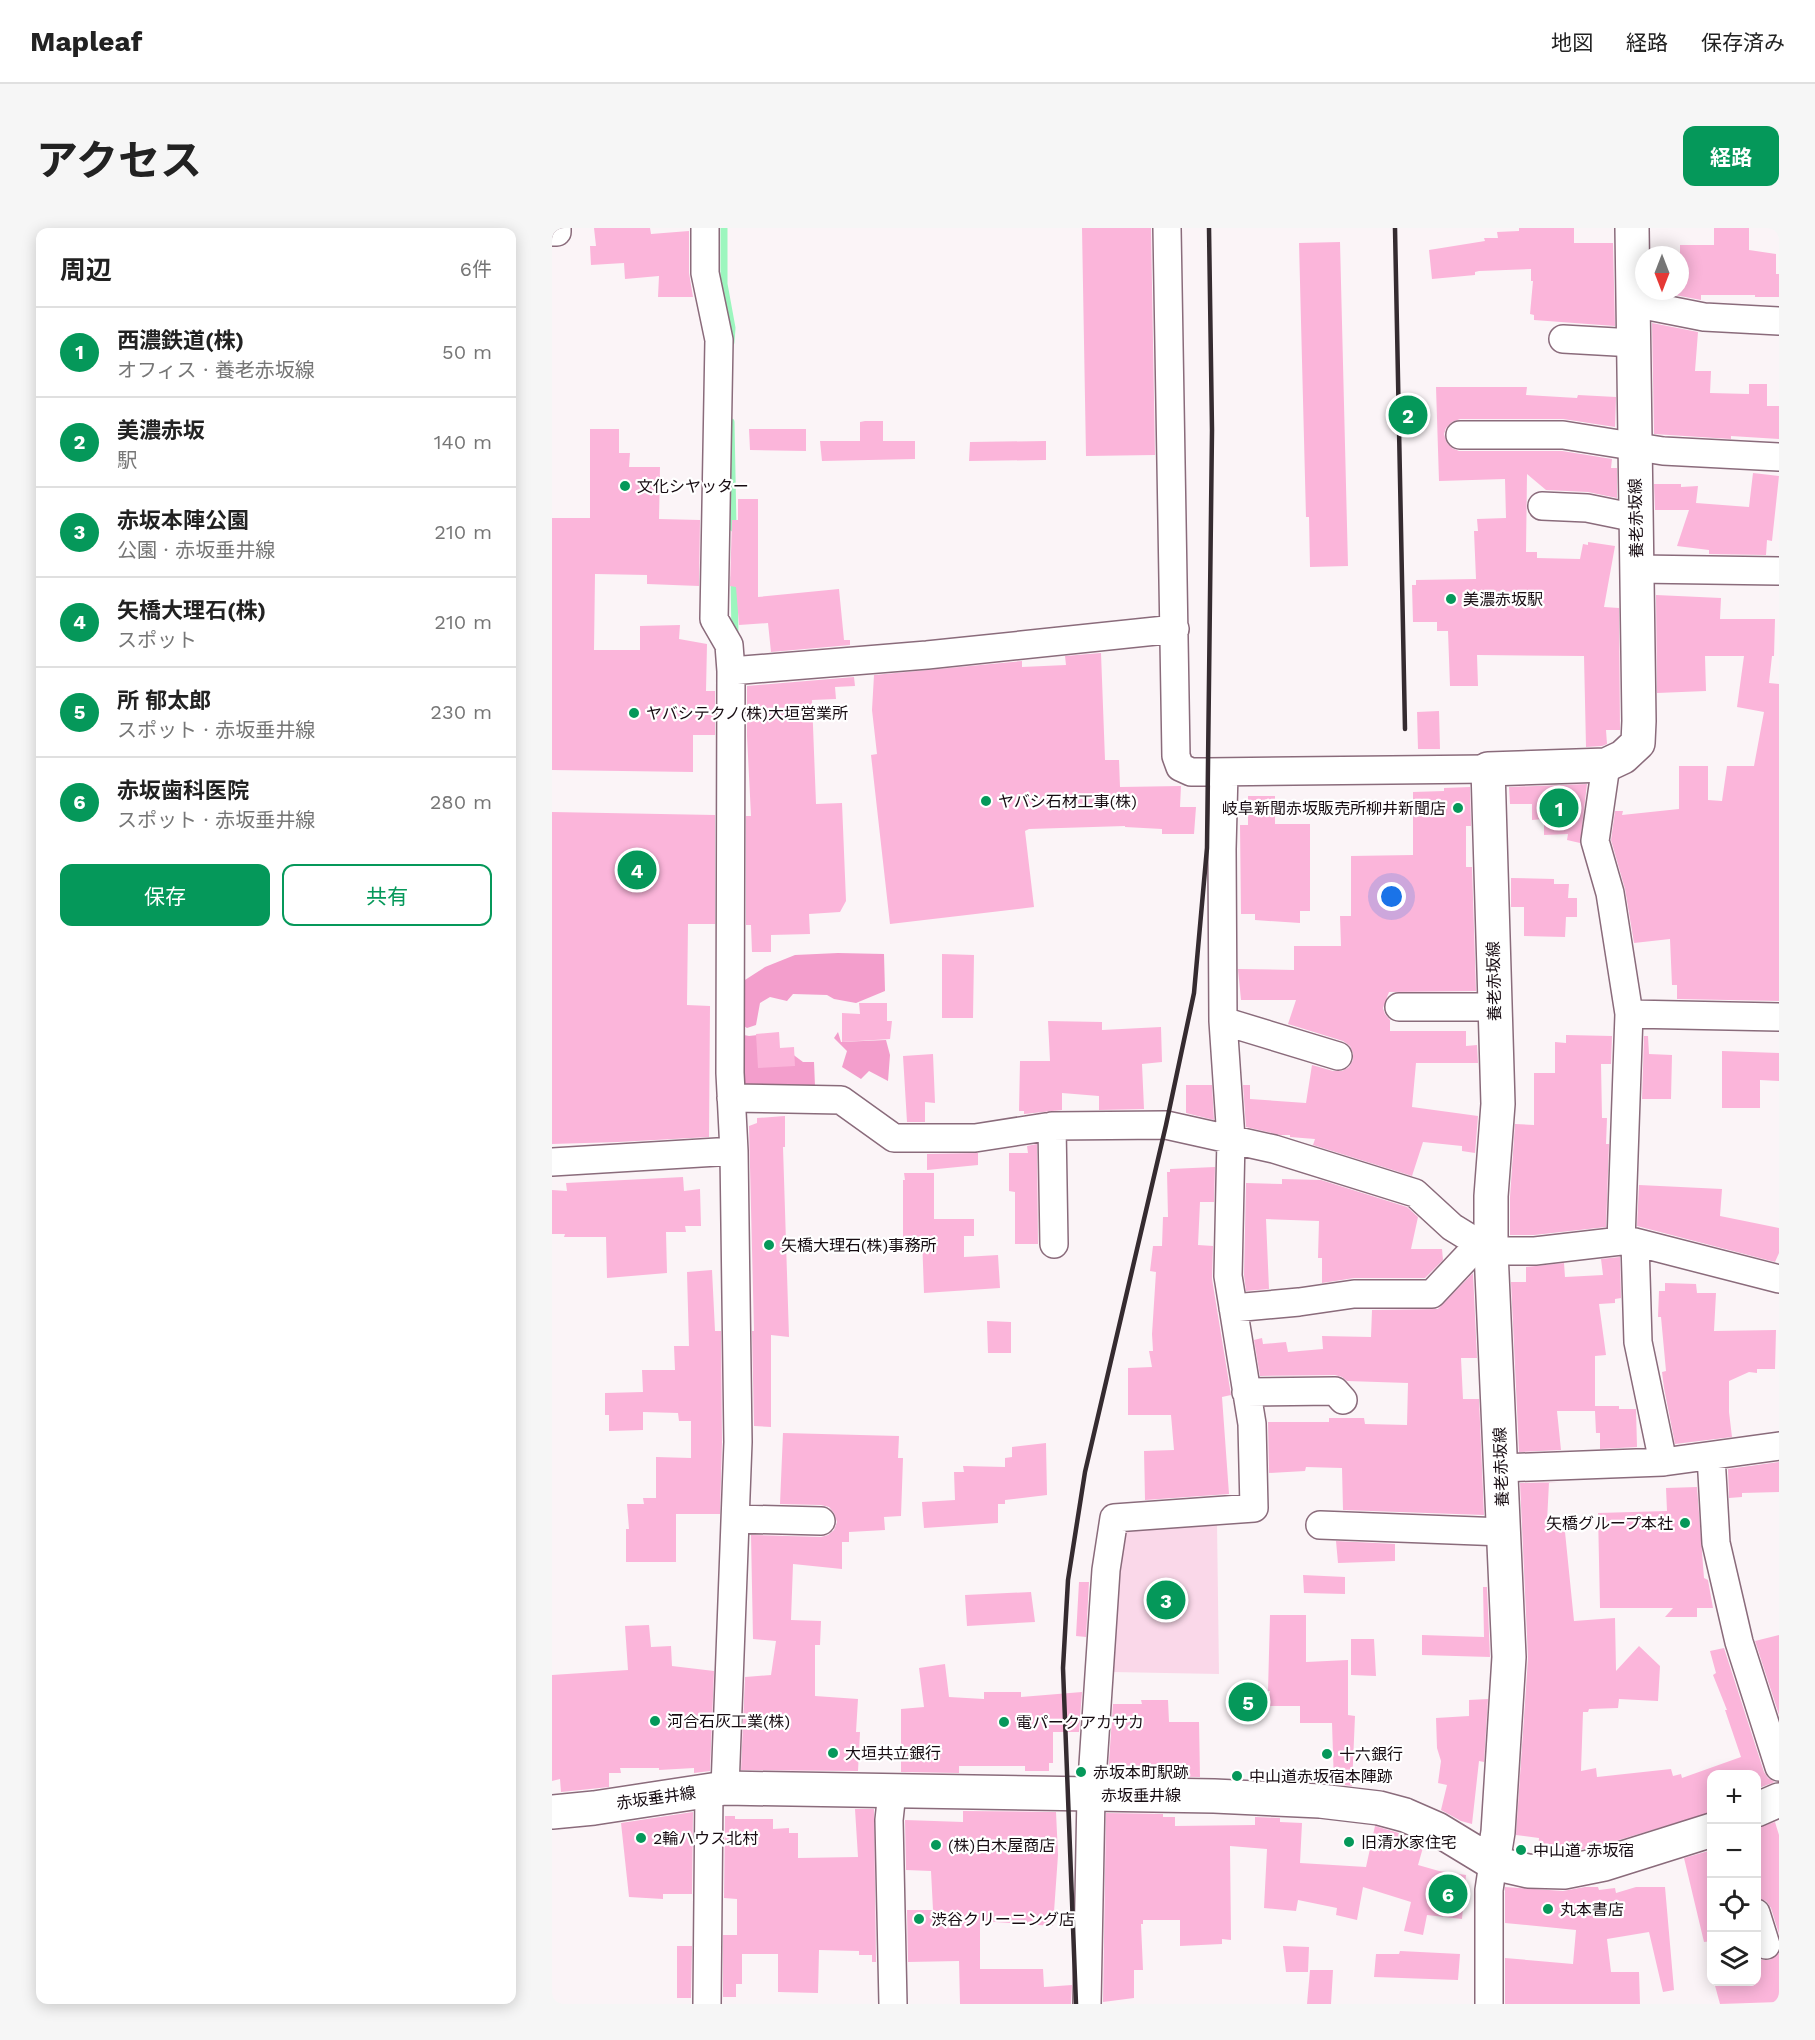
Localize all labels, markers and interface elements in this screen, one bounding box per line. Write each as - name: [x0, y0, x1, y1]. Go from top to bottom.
- text: Mapleaf: [30, 25, 142, 58]
- text: 地図: [1551, 30, 1593, 55]
- text: 経路: [1626, 30, 1668, 55]
- text: 保存済み: [1701, 30, 1785, 55]
- button: 経路: [1683, 126, 1779, 186]
- text: アクセス: [36, 136, 202, 185]
- north arrow: [1635, 246, 1689, 300]
- text: 周辺: [60, 255, 112, 285]
- text: 6件: [460, 257, 492, 281]
- text: 西濃鉄道(株): [117, 328, 244, 353]
- text: 1: [75, 340, 84, 364]
- text: 50 m: [442, 340, 492, 364]
- text: オフィス · 養老赤坂線: [117, 358, 315, 382]
- pin: 2: [1388, 392, 1428, 438]
- text: 美濃赤坂: [117, 418, 205, 443]
- text: 2: [74, 430, 85, 454]
- text: 140 m: [434, 430, 492, 454]
- text: 駅: [117, 448, 137, 472]
- place label: 文化シヤッター: [637, 477, 749, 496]
- street label: 養老赤坂線: [1626, 478, 1646, 558]
- marker: 文化シヤッター: [618, 479, 632, 493]
- text: 赤坂本陣公園: [117, 508, 249, 533]
- text: 3: [74, 520, 85, 544]
- text: 210 m: [434, 520, 492, 544]
- text: 公園 · 赤坂垂井線: [117, 538, 275, 562]
- place label: 美濃赤坂駅: [1463, 590, 1543, 609]
- marker: 美濃赤坂駅: [1444, 592, 1458, 606]
- text: 矢橋大理石(株): [117, 598, 266, 623]
- text: 4: [73, 610, 86, 634]
- text: 210 m: [434, 610, 492, 634]
- text: スポット: [117, 628, 197, 652]
- text: 所 郁太郎: [117, 688, 211, 713]
- text: 5: [74, 700, 85, 724]
- text: 230 m: [430, 700, 492, 724]
- place label: ヤバシテクノ(株)大垣営業所: [646, 704, 848, 723]
- marker: ヤバシテクノ(株)大垣営業所: [627, 706, 641, 720]
- text: スポット · 赤坂垂井線: [117, 718, 315, 742]
- text: 赤坂歯科医院: [117, 778, 249, 803]
- pin: 1: [1540, 786, 1578, 830]
- text: 6: [73, 790, 86, 814]
- text: 280 m: [430, 790, 492, 814]
- place label: ヤバシ石材工事(株): [998, 792, 1137, 811]
- marker: ヤバシ石材工事(株): [979, 794, 993, 808]
- place label: 岐阜新聞赤坂販売所柳井新聞店: [1222, 799, 1446, 818]
- marker: 岐阜新聞赤坂販売所柳井新聞店: [1451, 801, 1465, 815]
- text: スポット · 赤坂垂井線: [117, 808, 315, 832]
- pin: 4: [618, 848, 656, 892]
- button: 保存: [60, 864, 270, 926]
- button: 共有: [282, 864, 492, 926]
- your location: [1377, 882, 1406, 911]
- street label: 養老赤坂線: [1484, 941, 1504, 1021]
- place label: 矢橋大理石(株)事務所: [781, 1236, 936, 1255]
- marker: 矢橋大理石(株)事務所: [762, 1238, 776, 1252]
- street label: 養老赤坂線: [1490, 1427, 1512, 1507]
- place label: 矢橋グループ本社: [1546, 1514, 1673, 1533]
- marker: 矢橋グループ本社: [1678, 1516, 1692, 1530]
- pin: 3: [1146, 1578, 1186, 1622]
- pin: 5: [1228, 1680, 1268, 1724]
- place label: 河合石灰工業(株): [667, 1712, 790, 1731]
- place label: 電パークアカサカ: [1016, 1713, 1144, 1732]
- marker: 河合石灰工業(株): [648, 1714, 662, 1728]
- marker: 電パークアカサカ: [997, 1715, 1011, 1729]
- place label: 大垣共立銀行: [845, 1744, 941, 1763]
- place label: 十六銀行: [1339, 1745, 1403, 1764]
- marker: 大垣共立銀行: [826, 1746, 840, 1760]
- marker: 十六銀行: [1320, 1747, 1334, 1761]
- place label: 赤坂本町駅跡: [1093, 1763, 1189, 1782]
- marker: 赤坂本町駅跡: [1074, 1765, 1088, 1779]
- place label: 中山道赤坂宿本陣跡: [1249, 1767, 1393, 1786]
- marker: 中山道赤坂宿本陣跡: [1230, 1769, 1244, 1783]
- map controls: [1707, 1770, 1761, 1986]
- button: +: [1707, 1770, 1761, 1824]
- street label: 赤坂垂井線: [615, 1783, 697, 1813]
- street label: 赤坂垂井線: [1101, 1786, 1181, 1805]
- button: −: [1707, 1824, 1761, 1878]
- place label: 2輪ハウス北村: [653, 1829, 758, 1848]
- marker: 2輪ハウス北村: [634, 1831, 648, 1845]
- place label: 旧清水家住宅: [1361, 1833, 1457, 1852]
- marker: 旧清水家住宅: [1342, 1835, 1356, 1849]
- place label: (株)白木屋商店: [948, 1836, 1055, 1855]
- marker: (株)白木屋商店: [929, 1838, 943, 1852]
- place label: 中山道 赤坂宿: [1533, 1841, 1634, 1860]
- marker: 中山道 赤坂宿: [1514, 1843, 1528, 1857]
- pin: 6: [1428, 1872, 1468, 1916]
- button: locate: [1707, 1878, 1761, 1932]
- place label: 丸本書店: [1560, 1900, 1624, 1919]
- marker: 丸本書店: [1541, 1902, 1555, 1916]
- place label: 渋谷クリーニング店: [931, 1910, 1075, 1929]
- marker: 渋谷クリーニング店: [912, 1912, 926, 1926]
- button: layers: [1707, 1932, 1761, 1986]

